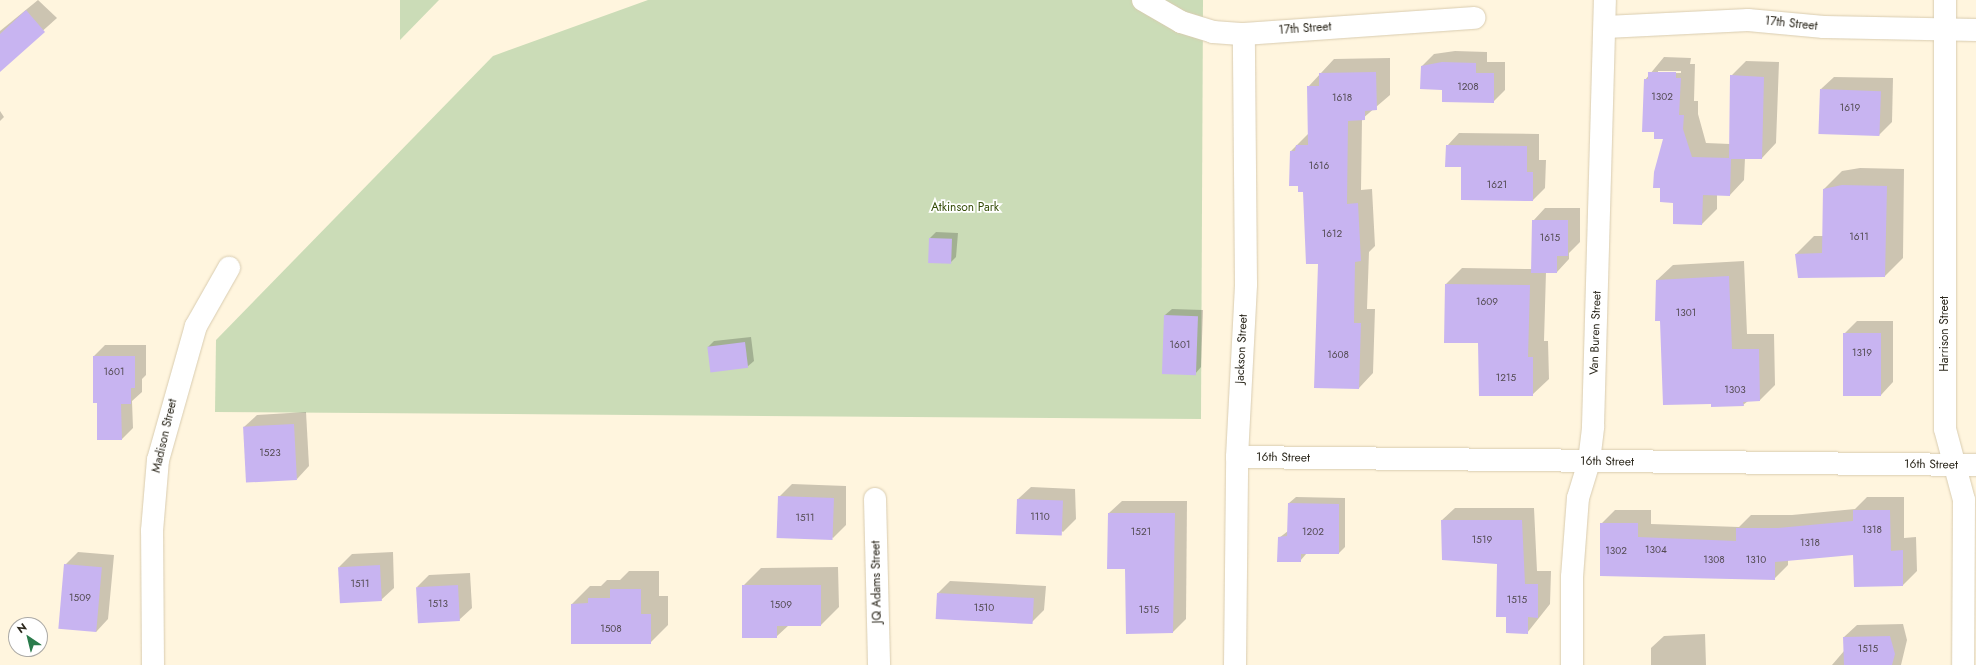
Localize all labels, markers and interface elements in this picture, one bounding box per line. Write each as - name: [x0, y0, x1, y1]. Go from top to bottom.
- street label: 17th Street: [1764, 14, 1818, 34]
- street label: 17th Street: [1278, 20, 1332, 38]
- house number: 1208: [1457, 81, 1479, 93]
- house number: 1302: [1651, 91, 1673, 103]
- house number: 1618: [1332, 92, 1352, 104]
- house number: 1619: [1840, 102, 1860, 114]
- house number: 1616: [1309, 160, 1329, 172]
- house number: 1621: [1487, 179, 1507, 191]
- park label: Atkinson Park: [931, 201, 999, 215]
- house number: 1612: [1322, 228, 1342, 240]
- house number: 1611: [1849, 231, 1869, 243]
- house number: 1615: [1540, 232, 1560, 244]
- street label: Van Buren Street: [1587, 291, 1605, 375]
- house number: 1609: [1476, 296, 1498, 308]
- street label: Harrison Street: [1938, 296, 1952, 372]
- house number: 1301: [1676, 307, 1696, 319]
- street label: Jackson Street: [1233, 314, 1251, 384]
- house number: 1601: [1170, 339, 1190, 351]
- house number: 1319: [1852, 347, 1872, 359]
- house number: 1608: [1327, 349, 1349, 361]
- house number: 1601: [104, 366, 124, 378]
- house number: 1215: [1496, 372, 1516, 384]
- house number: 1303: [1724, 384, 1746, 396]
- street label: Madison Street: [150, 398, 180, 474]
- house number: 1523: [259, 447, 281, 459]
- street label: 16th Street: [1256, 450, 1310, 466]
- street label: 16th Street: [1580, 454, 1634, 470]
- street label: 16th Street: [1904, 457, 1958, 473]
- house number: 1110: [1030, 511, 1050, 523]
- house number: 1511: [795, 512, 815, 524]
- house number: 1318: [1862, 524, 1882, 536]
- house number: 1521: [1131, 526, 1151, 538]
- house number: 1202: [1302, 526, 1324, 538]
- house number: 1519: [1472, 534, 1492, 546]
- house number: 1318: [1800, 537, 1820, 549]
- street label: JQ Adams Street: [869, 540, 885, 624]
- house number: 1304: [1645, 544, 1667, 556]
- house number: 1302: [1605, 545, 1627, 557]
- house number: 1308: [1703, 554, 1725, 566]
- house number: 1310: [1746, 554, 1766, 566]
- house number: 1511: [350, 578, 370, 590]
- house number: 1509: [69, 592, 91, 604]
- house number: 1515: [1507, 594, 1527, 606]
- house number: 1513: [428, 598, 448, 610]
- house number: 1509: [770, 599, 792, 611]
- house number: 1510: [974, 602, 994, 614]
- house number: 1515: [1139, 604, 1159, 616]
- north arrow: [8, 617, 48, 657]
- text: N: [14, 619, 30, 637]
- house number: 1508: [600, 623, 622, 635]
- house number: 1515: [1858, 643, 1878, 655]

